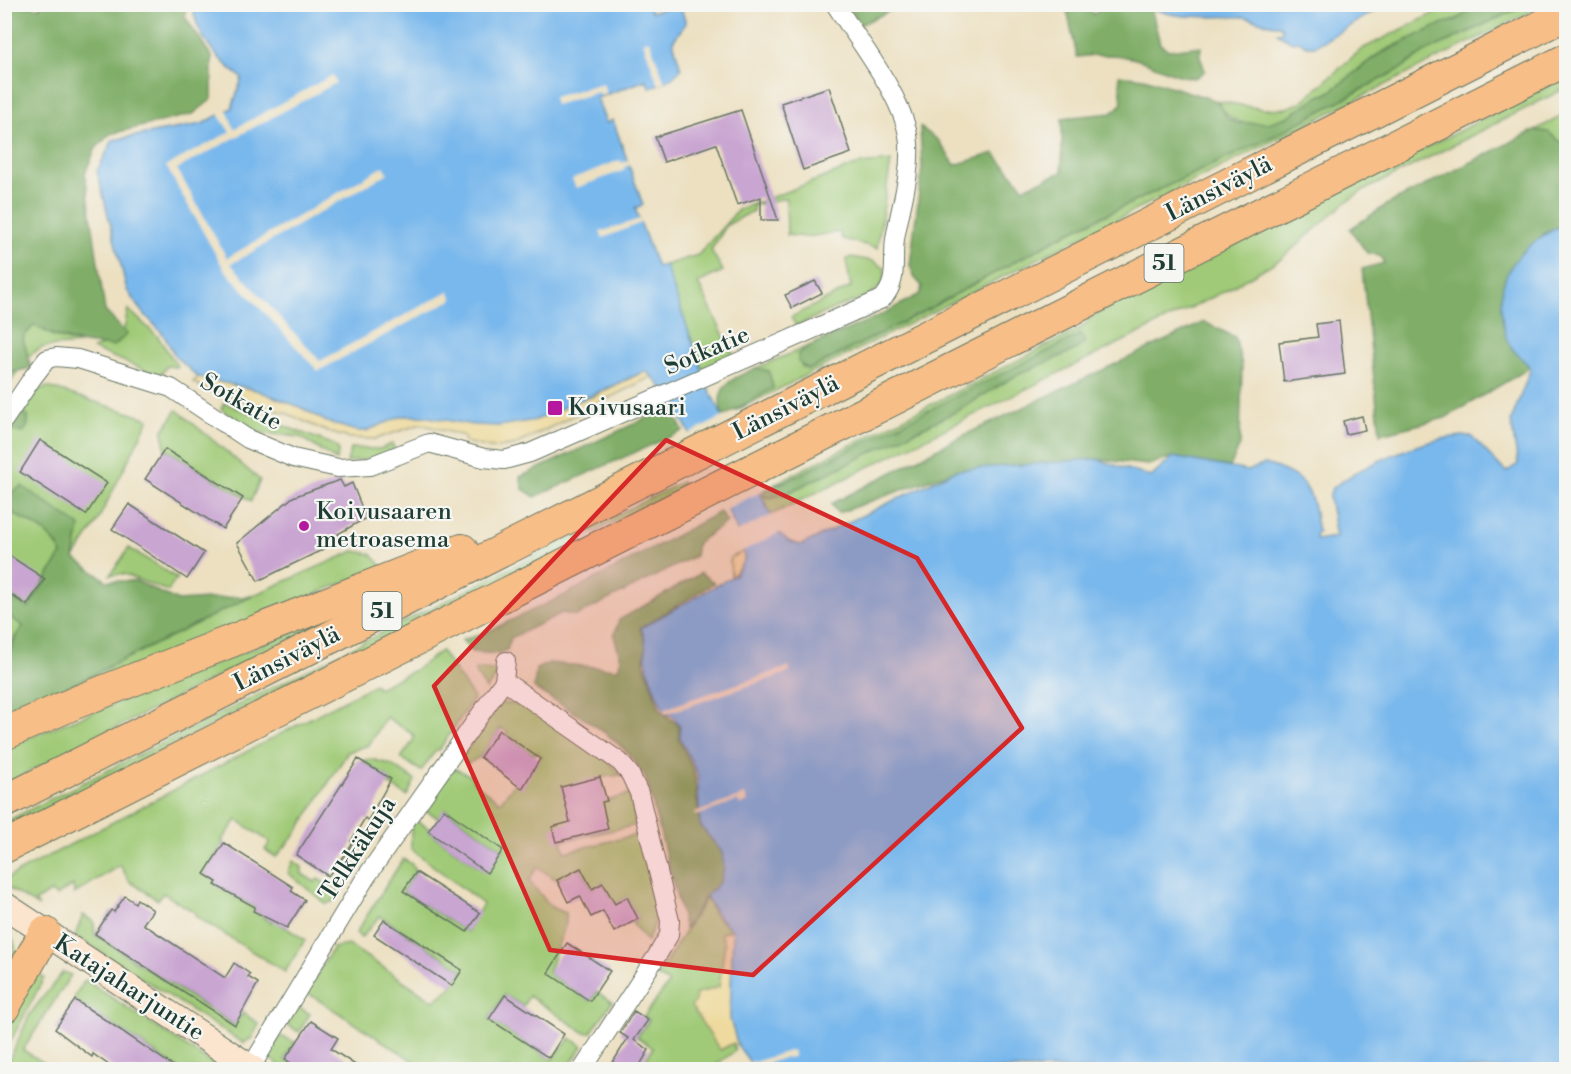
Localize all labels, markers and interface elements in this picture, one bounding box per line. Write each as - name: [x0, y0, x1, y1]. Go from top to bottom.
- street label: Länsiväylä: [1161, 149, 1278, 229]
- road number: 51: [1144, 244, 1184, 282]
- street label: Sotkatie: [660, 320, 754, 382]
- street label: Sotkatie: [195, 367, 287, 437]
- street label: Länsiväylä: [728, 368, 845, 448]
- place label: Koivusaari: [568, 393, 686, 423]
- marker: Koivusaari: [546, 399, 564, 417]
- place label: Koivusaaren metroasema: [316, 497, 452, 555]
- marker: Koivusaaren metroasema: [297, 519, 311, 533]
- road number: 51: [362, 592, 401, 630]
- street label: Länsiväylä: [229, 619, 346, 699]
- street label: Telkkäkuja: [313, 790, 403, 907]
- street label: Katajaharjuntie: [48, 928, 210, 1048]

